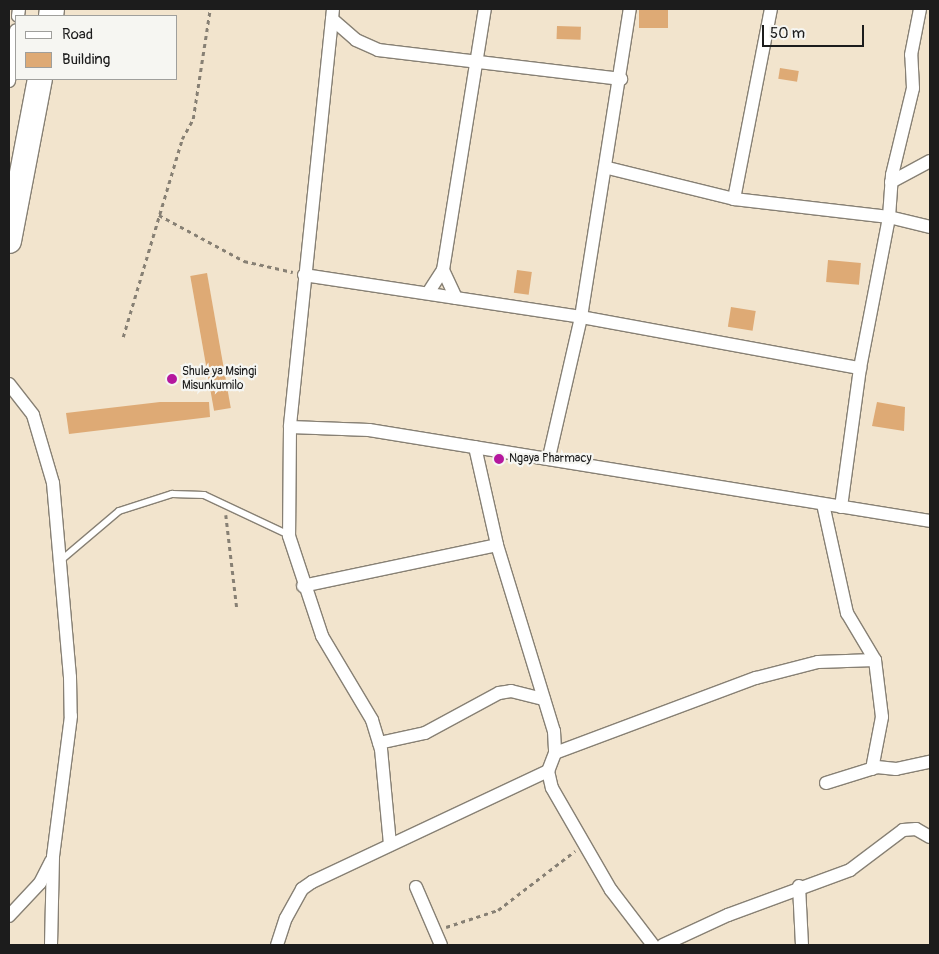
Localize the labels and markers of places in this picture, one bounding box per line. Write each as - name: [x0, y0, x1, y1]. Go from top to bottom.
- place label: Shule ya Msingi Misunkumilo: [182, 365, 256, 393]
- marker: Shule ya Msingi Misunkumilo: [166, 373, 178, 385]
- place label: Ngaya Pharmacy: [509, 452, 592, 466]
- marker: Ngaya Pharmacy: [493, 453, 505, 465]

